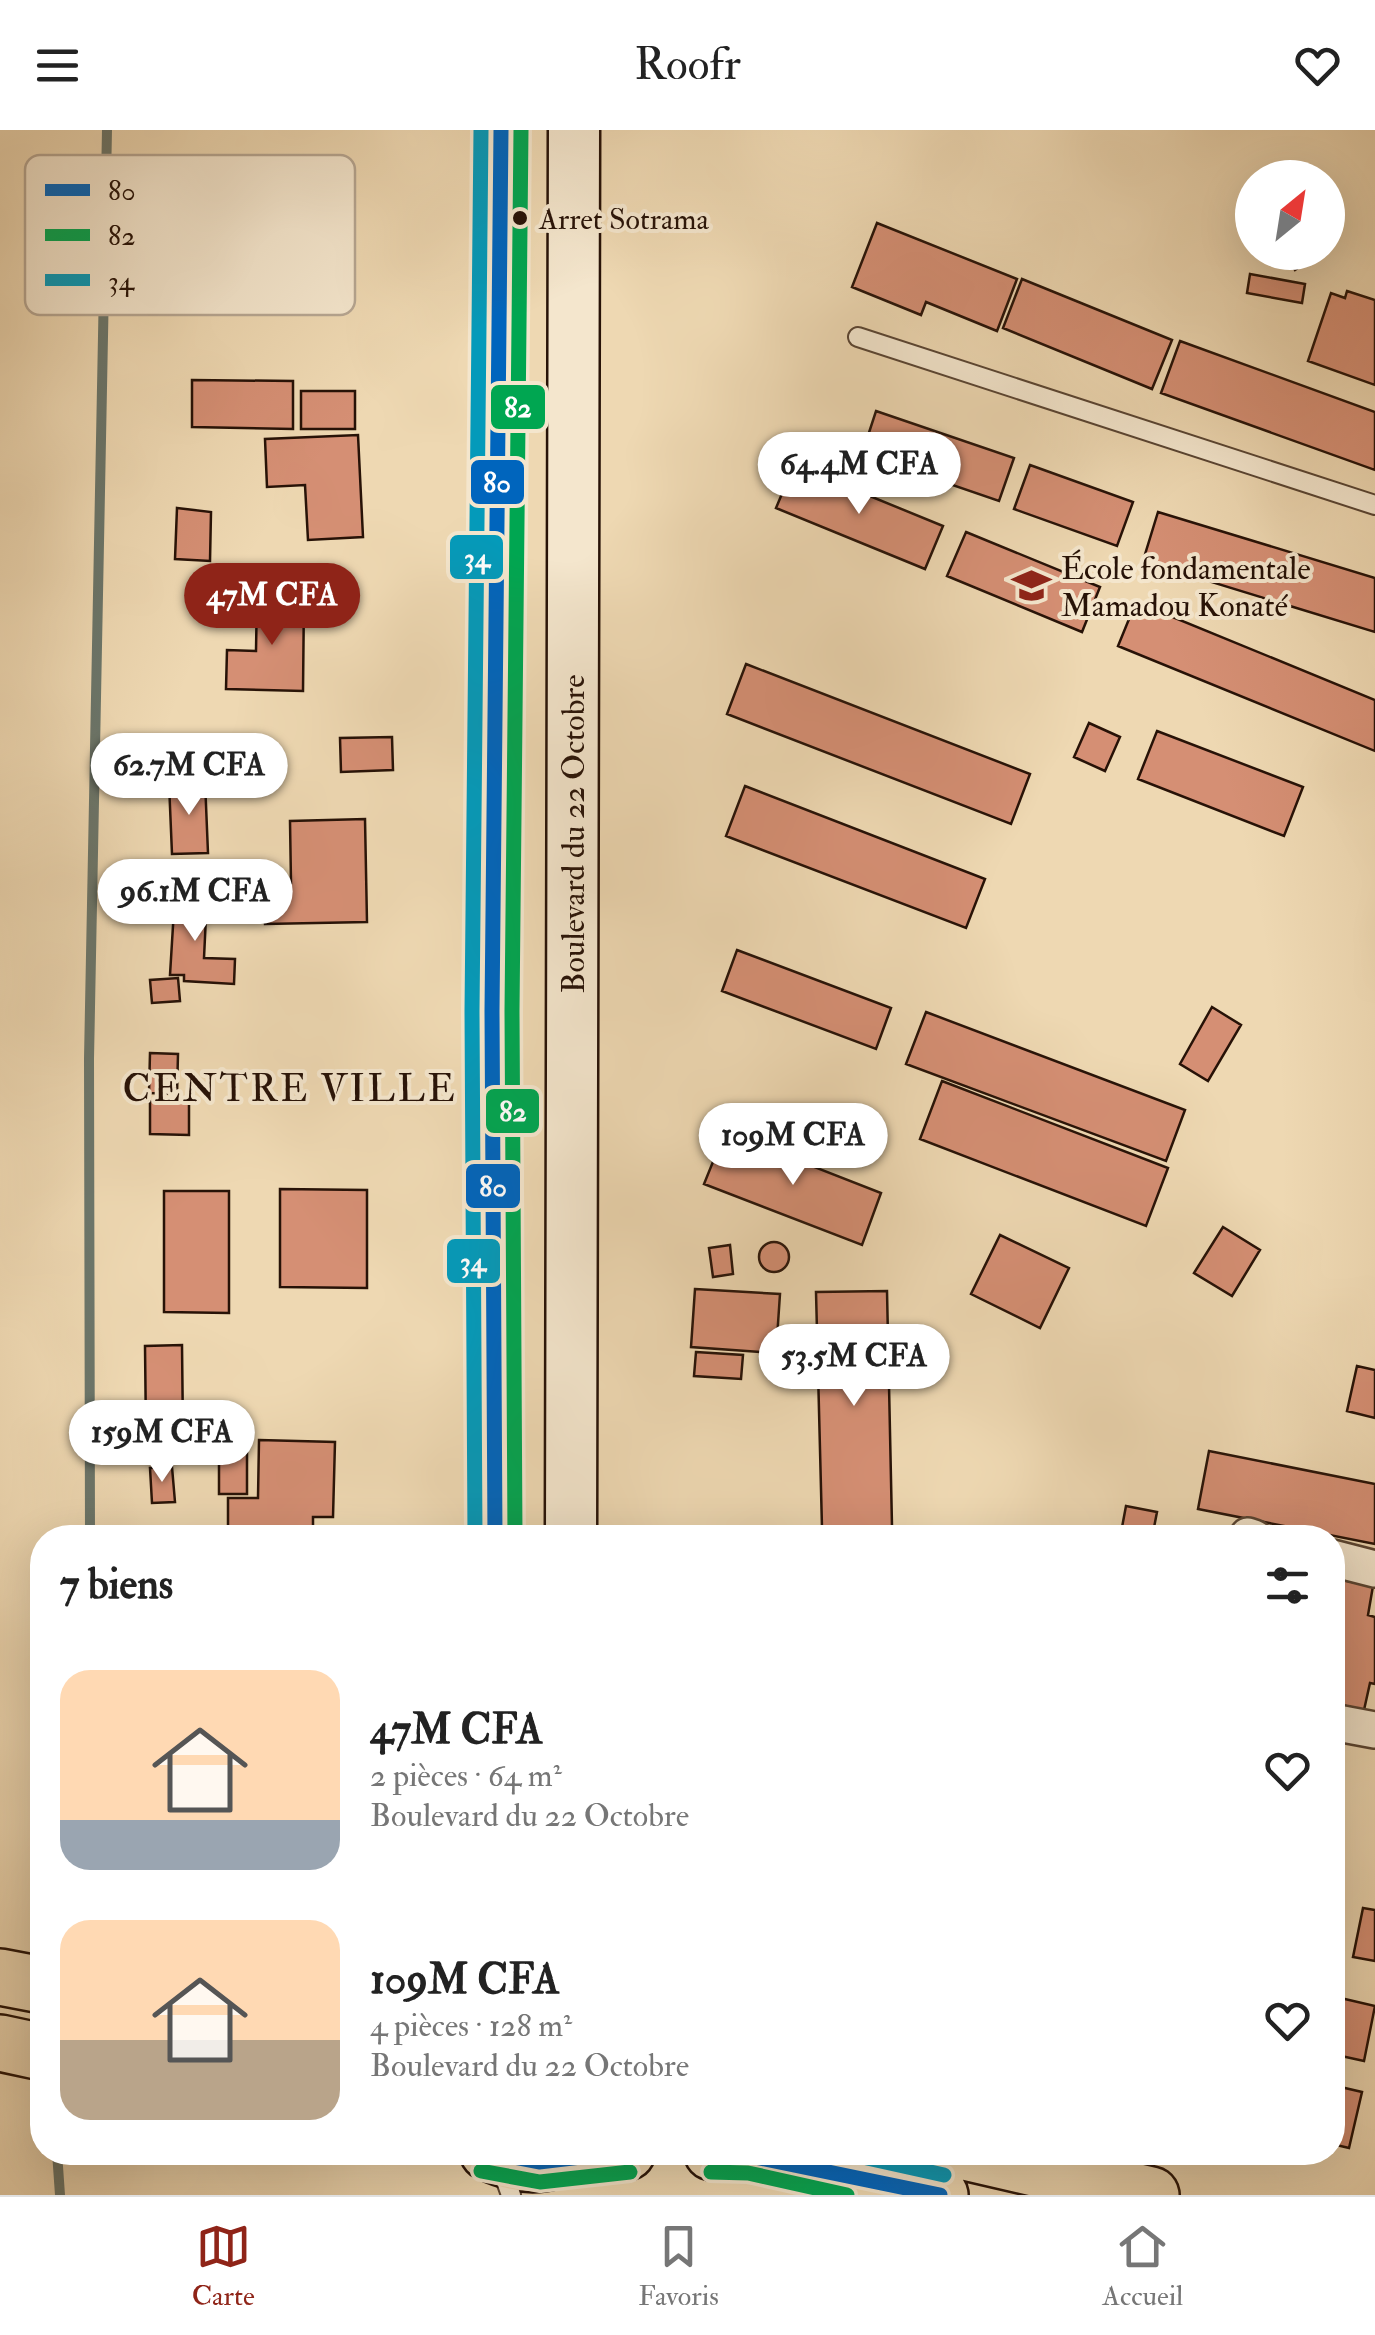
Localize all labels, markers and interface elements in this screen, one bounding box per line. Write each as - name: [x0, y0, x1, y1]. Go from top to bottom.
- text: Roofr: [634, 37, 741, 93]
- icon: menu: [30, 38, 85, 93]
- icon: heart: [1290, 38, 1345, 93]
- legend: [25, 155, 355, 315]
- north arrow: [1235, 160, 1345, 270]
- map controls: [1235, 160, 1345, 270]
- text: 80: [108, 174, 136, 209]
- place label: Arret Sotrama: [538, 201, 710, 238]
- marker: Arret Sotrama: [510, 208, 530, 228]
- text: 82: [108, 219, 135, 254]
- text: 34: [108, 264, 136, 299]
- line badge: 82: [489, 383, 547, 431]
- text: 82: [504, 391, 532, 426]
- pin: 64.4M CFA: [745, 432, 973, 517]
- text: 64.4M CFA: [780, 444, 938, 484]
- line badge: 80: [469, 458, 526, 506]
- text: 80: [483, 466, 511, 501]
- line badge: 34: [448, 533, 505, 581]
- text: 34: [464, 541, 492, 576]
- place label: École fondamentale Mamadou Konaté: [1061, 549, 1311, 626]
- pin: 47M CFA: [180, 563, 364, 648]
- school or university icon: École fondamentale Mamadou Konaté: [1010, 565, 1052, 607]
- text: 47M CFA: [206, 575, 338, 615]
- street label: Boulevard du 22 Octobre: [554, 674, 594, 994]
- pin: 62.7M CFA: [75, 733, 303, 818]
- text: 62.7M CFA: [113, 745, 265, 785]
- pin: 96.1M CFA: [81, 859, 309, 944]
- text: 96.1M CFA: [120, 871, 270, 911]
- district label: CENTRE VILLE: [123, 1065, 457, 1113]
- line badge: 82: [484, 1087, 541, 1135]
- text: 82: [499, 1095, 527, 1130]
- pin: 109M CFA: [690, 1103, 896, 1188]
- text: 109M CFA: [721, 1115, 865, 1155]
- line badge: 80: [464, 1162, 522, 1210]
- text: 80: [479, 1170, 507, 1205]
- line badge: 34: [445, 1237, 502, 1285]
- text: 34: [460, 1245, 488, 1280]
- pin: 53.5M CFA: [740, 1324, 968, 1409]
- text: 53.5M CFA: [781, 1336, 927, 1376]
- pin: 159M CFA: [59, 1400, 265, 1485]
- text: 159M CFA: [91, 1412, 233, 1452]
- icon: filters: [1260, 1558, 1315, 1613]
- text: 7 biens: [60, 1559, 173, 1611]
- text: 47M CFA: [370, 1704, 543, 1756]
- icon: home: [140, 1710, 260, 1830]
- icon: heart: [1260, 1743, 1315, 1798]
- text: 2 pièces · 64 m²: [370, 1756, 562, 1796]
- text: Boulevard du 22 Octobre: [370, 1796, 689, 1836]
- text: 109M CFA: [370, 1954, 560, 2006]
- icon: home: [140, 1960, 260, 2080]
- icon: heart: [1260, 1993, 1315, 2048]
- text: 4 pièces · 128 m²: [370, 2006, 572, 2046]
- text: Boulevard du 22 Octobre: [370, 2046, 689, 2086]
- tab: Carte: [192, 2219, 255, 2314]
- tab: Favoris: [638, 2219, 719, 2314]
- tab: Accueil: [1102, 2219, 1183, 2314]

